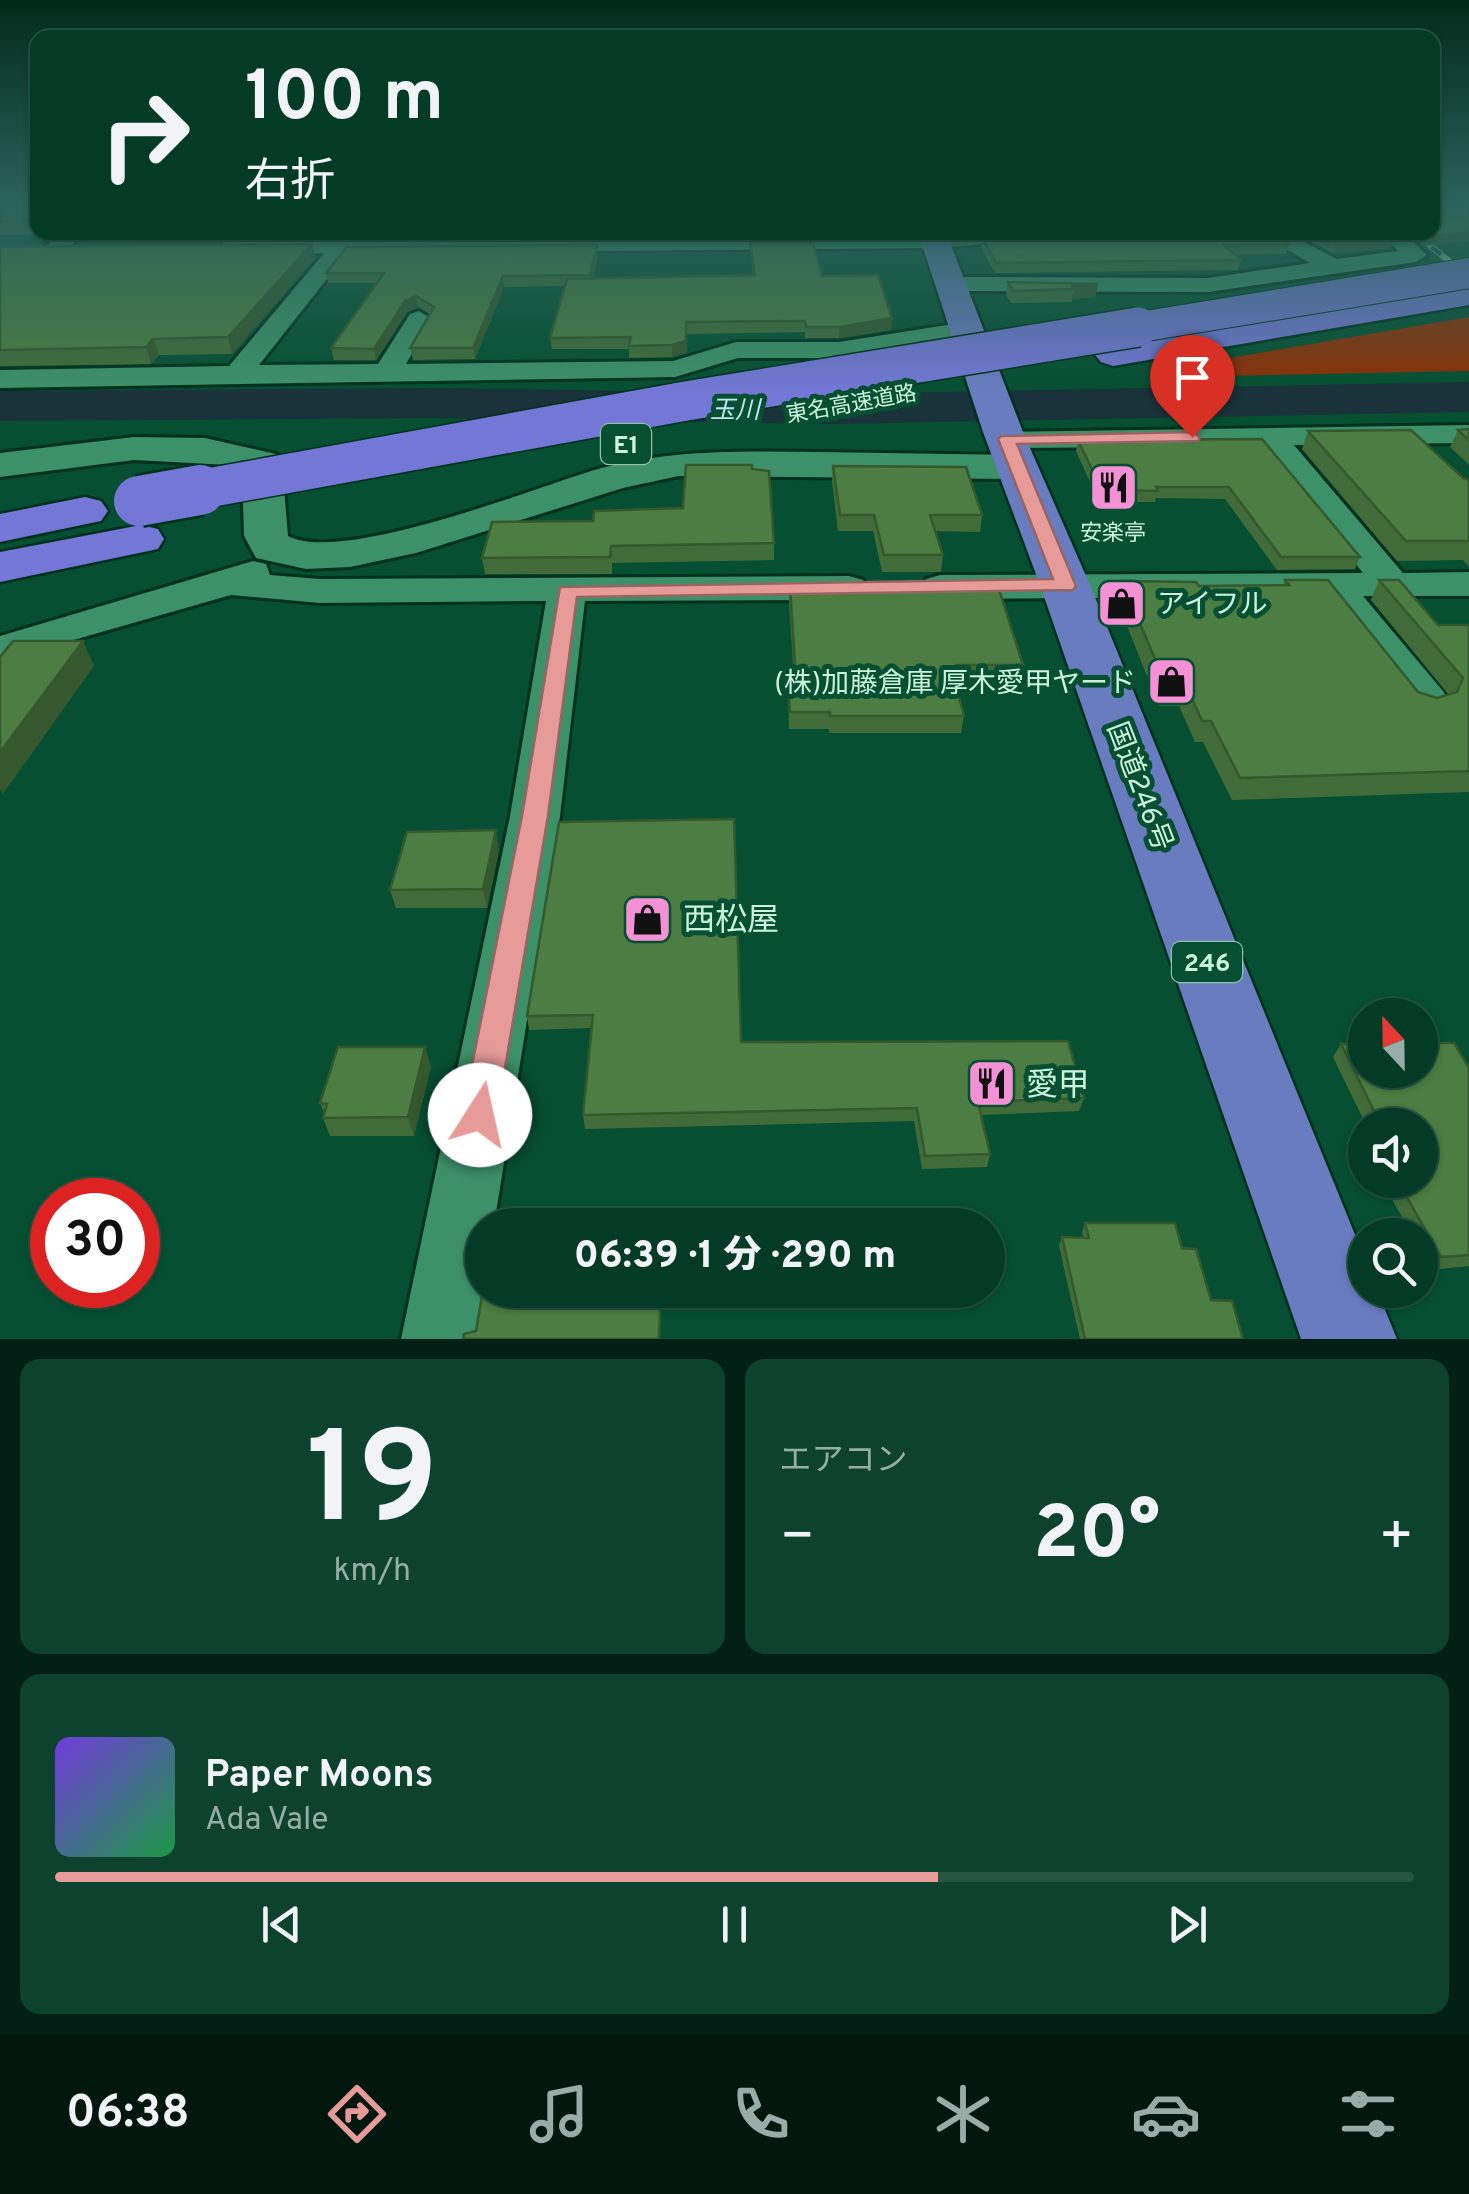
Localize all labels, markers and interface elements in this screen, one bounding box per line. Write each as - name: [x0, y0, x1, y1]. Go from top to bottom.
- text: 100 m: [245, 56, 444, 145]
- icon: right: [80, 70, 210, 200]
- text: 右折: [245, 155, 335, 212]
- pin: [1150, 335, 1235, 438]
- icon: arrive: [1165, 350, 1220, 405]
- street label: 東名高速道路: [784, 381, 919, 430]
- water label: 玉川: [710, 396, 763, 428]
- road number: E1: [601, 424, 651, 464]
- restaurant icon: 安楽亭: [1087, 462, 1139, 514]
- place label: 安楽亭: [1080, 521, 1146, 548]
- shop icon: アイフル: [1096, 577, 1148, 629]
- place label: アイフル: [1157, 588, 1268, 624]
- shop icon: (株)加藤倉庫 厚木愛甲ヤード: [1145, 656, 1197, 708]
- place label: (株)加藤倉庫 厚木愛甲ヤード: [774, 667, 1136, 703]
- street label: 国道246号: [1097, 718, 1179, 857]
- shop icon: 西松屋: [622, 893, 674, 945]
- place label: 西松屋: [683, 902, 779, 942]
- road number: 246: [1172, 942, 1242, 982]
- north arrow: [1348, 998, 1438, 1088]
- map controls: [1348, 998, 1438, 1308]
- restaurant icon: 愛甲: [965, 1058, 1017, 1110]
- position arrow: [428, 1063, 532, 1167]
- place label: 愛甲: [1026, 1067, 1090, 1107]
- button: sound: [1348, 1108, 1438, 1198]
- speed limit sign: 30: [30, 1178, 160, 1308]
- button: search: [1348, 1218, 1438, 1308]
- text: 06:39 · 1 分 · 290 m: [574, 1233, 896, 1282]
- text: 19: [306, 1404, 438, 1569]
- text: エアコン: [780, 1442, 908, 1482]
- text: 20°: [1033, 1490, 1160, 1585]
- text: −: [780, 1504, 815, 1574]
- text: +: [1379, 1504, 1414, 1574]
- text: km/h: [333, 1552, 411, 1592]
- text: Paper Moons: [205, 1752, 434, 1801]
- text: Ada Vale: [205, 1801, 329, 1841]
- icon: previous: [254, 1897, 309, 1952]
- icon: pause: [707, 1897, 762, 1952]
- icon: next: [1160, 1897, 1215, 1952]
- icon: directions: [322, 2079, 392, 2149]
- icon: music: [524, 2079, 594, 2149]
- icon: phone: [726, 2079, 796, 2149]
- icon: climate: [928, 2079, 998, 2149]
- icon: car: [1131, 2079, 1201, 2149]
- icon: filters: [1333, 2079, 1403, 2149]
- text: 06:38: [66, 2086, 190, 2143]

